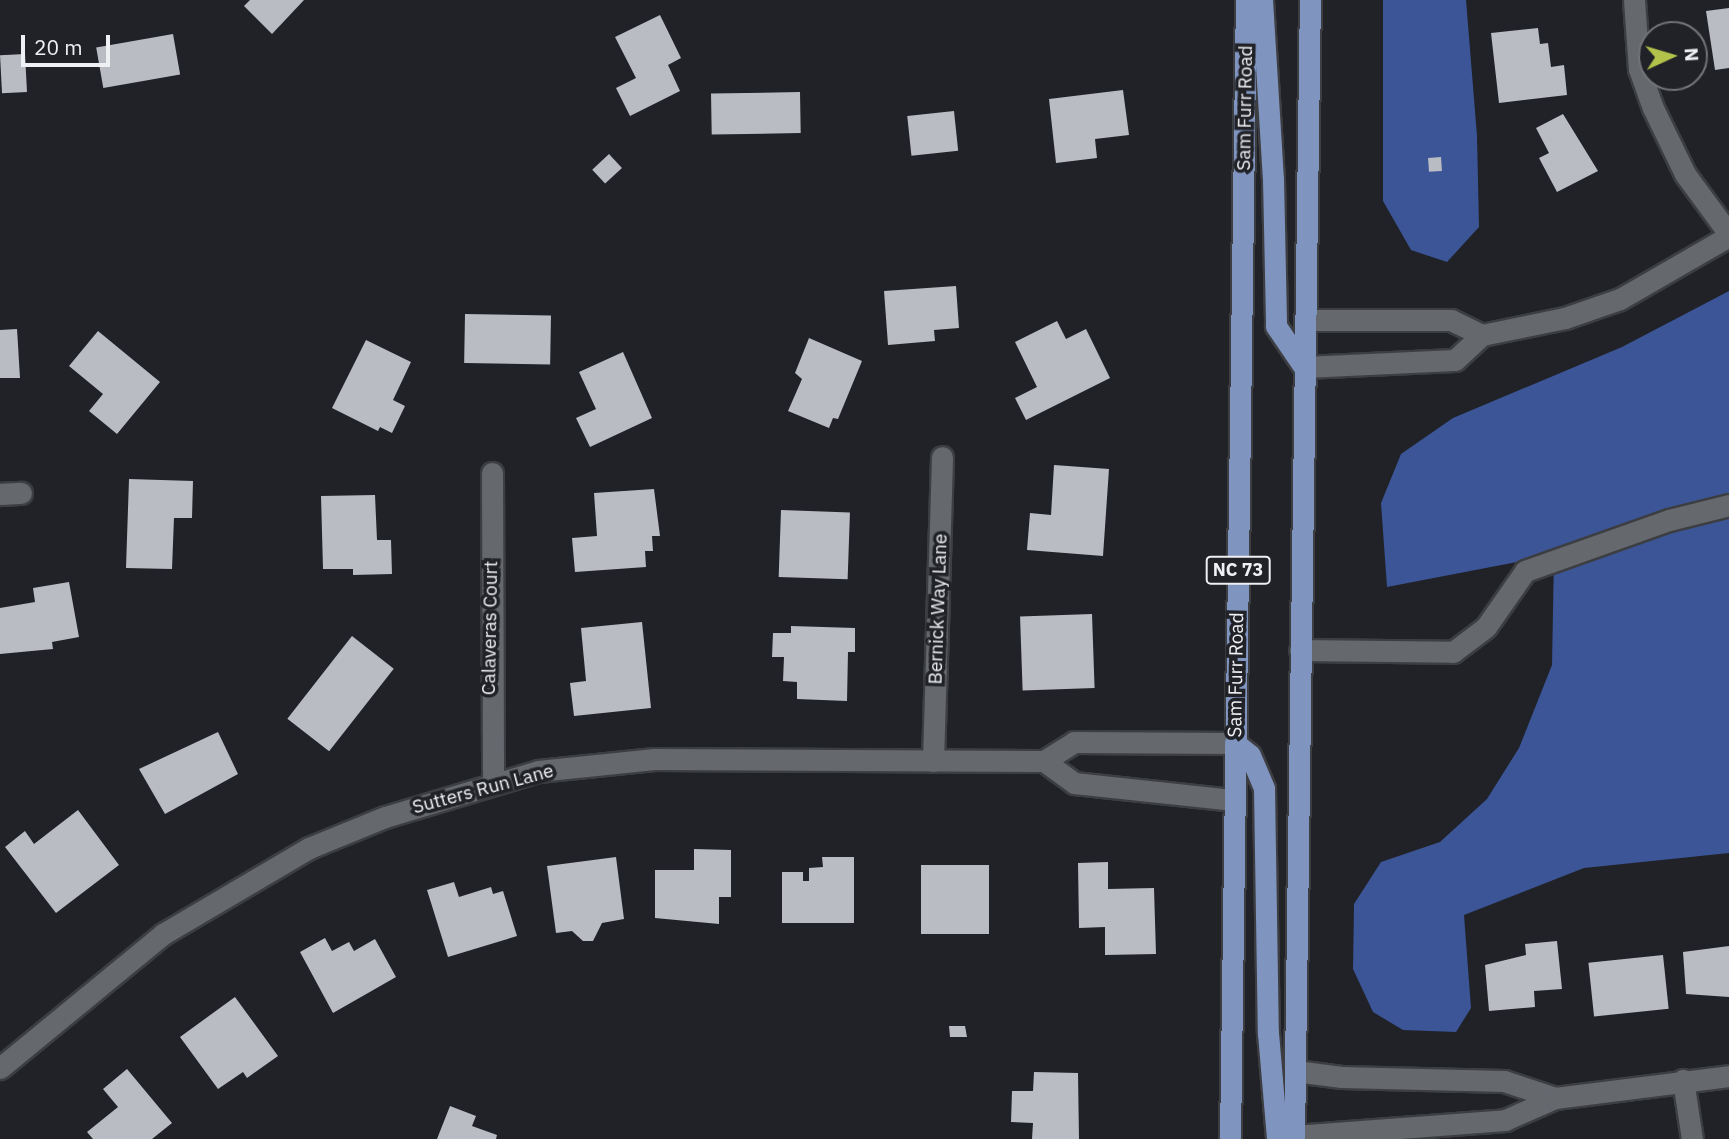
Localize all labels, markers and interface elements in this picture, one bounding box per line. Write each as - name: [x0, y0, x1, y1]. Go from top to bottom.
- scale bar: [24, 21, 114, 65]
- north arrow: [1638, 21, 1708, 91]
- text: 20 m: [34, 33, 83, 61]
- street label: Sam Furr Road: [1233, 45, 1257, 171]
- text: N: [1680, 47, 1704, 62]
- street label: Bernick Way Lane: [924, 533, 952, 685]
- road number: NC 73: [1205, 556, 1271, 584]
- street label: Calaveras Court: [477, 561, 503, 695]
- street label: Sam Furr Road: [1224, 612, 1248, 738]
- street label: Sutters Run Lane: [410, 759, 556, 819]

